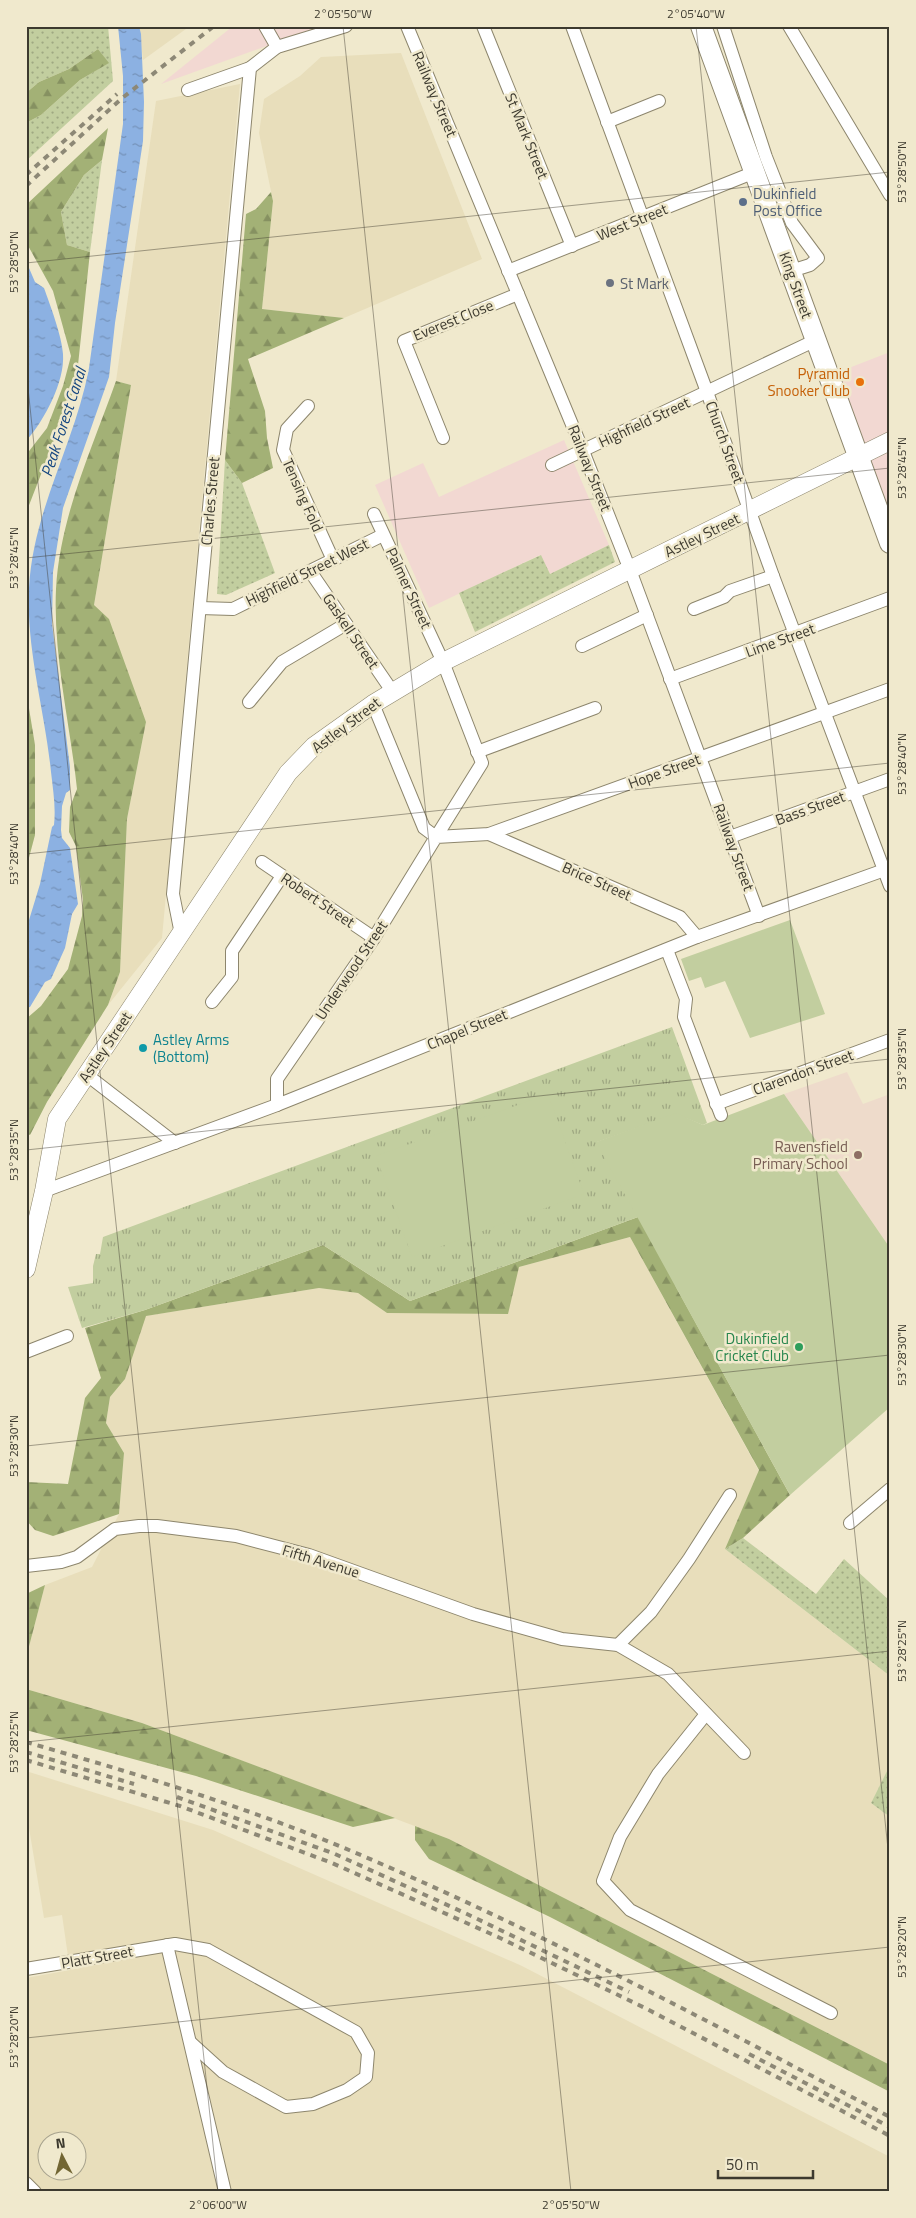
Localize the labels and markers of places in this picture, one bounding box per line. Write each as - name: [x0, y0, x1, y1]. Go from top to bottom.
- place label: Dukinfield Post Office: [753, 182, 822, 222]
- marker: Dukinfield Post Office: [737, 196, 749, 208]
- place label: St Mark: [620, 272, 669, 295]
- marker: St Mark: [604, 277, 616, 289]
- place label: Pyramid Snooker Club: [767, 362, 850, 402]
- marker: Pyramid Snooker Club: [854, 376, 866, 388]
- place label: Astley Arms (Bottom): [153, 1028, 229, 1068]
- marker: Astley Arms (Bottom): [137, 1042, 149, 1054]
- place label: Ravensfield Primary School: [753, 1135, 848, 1175]
- marker: Ravensfield Primary School: [852, 1149, 864, 1161]
- place label: Dukinfield Cricket Club: [715, 1327, 789, 1367]
- marker: Dukinfield Cricket Club: [793, 1341, 805, 1353]

